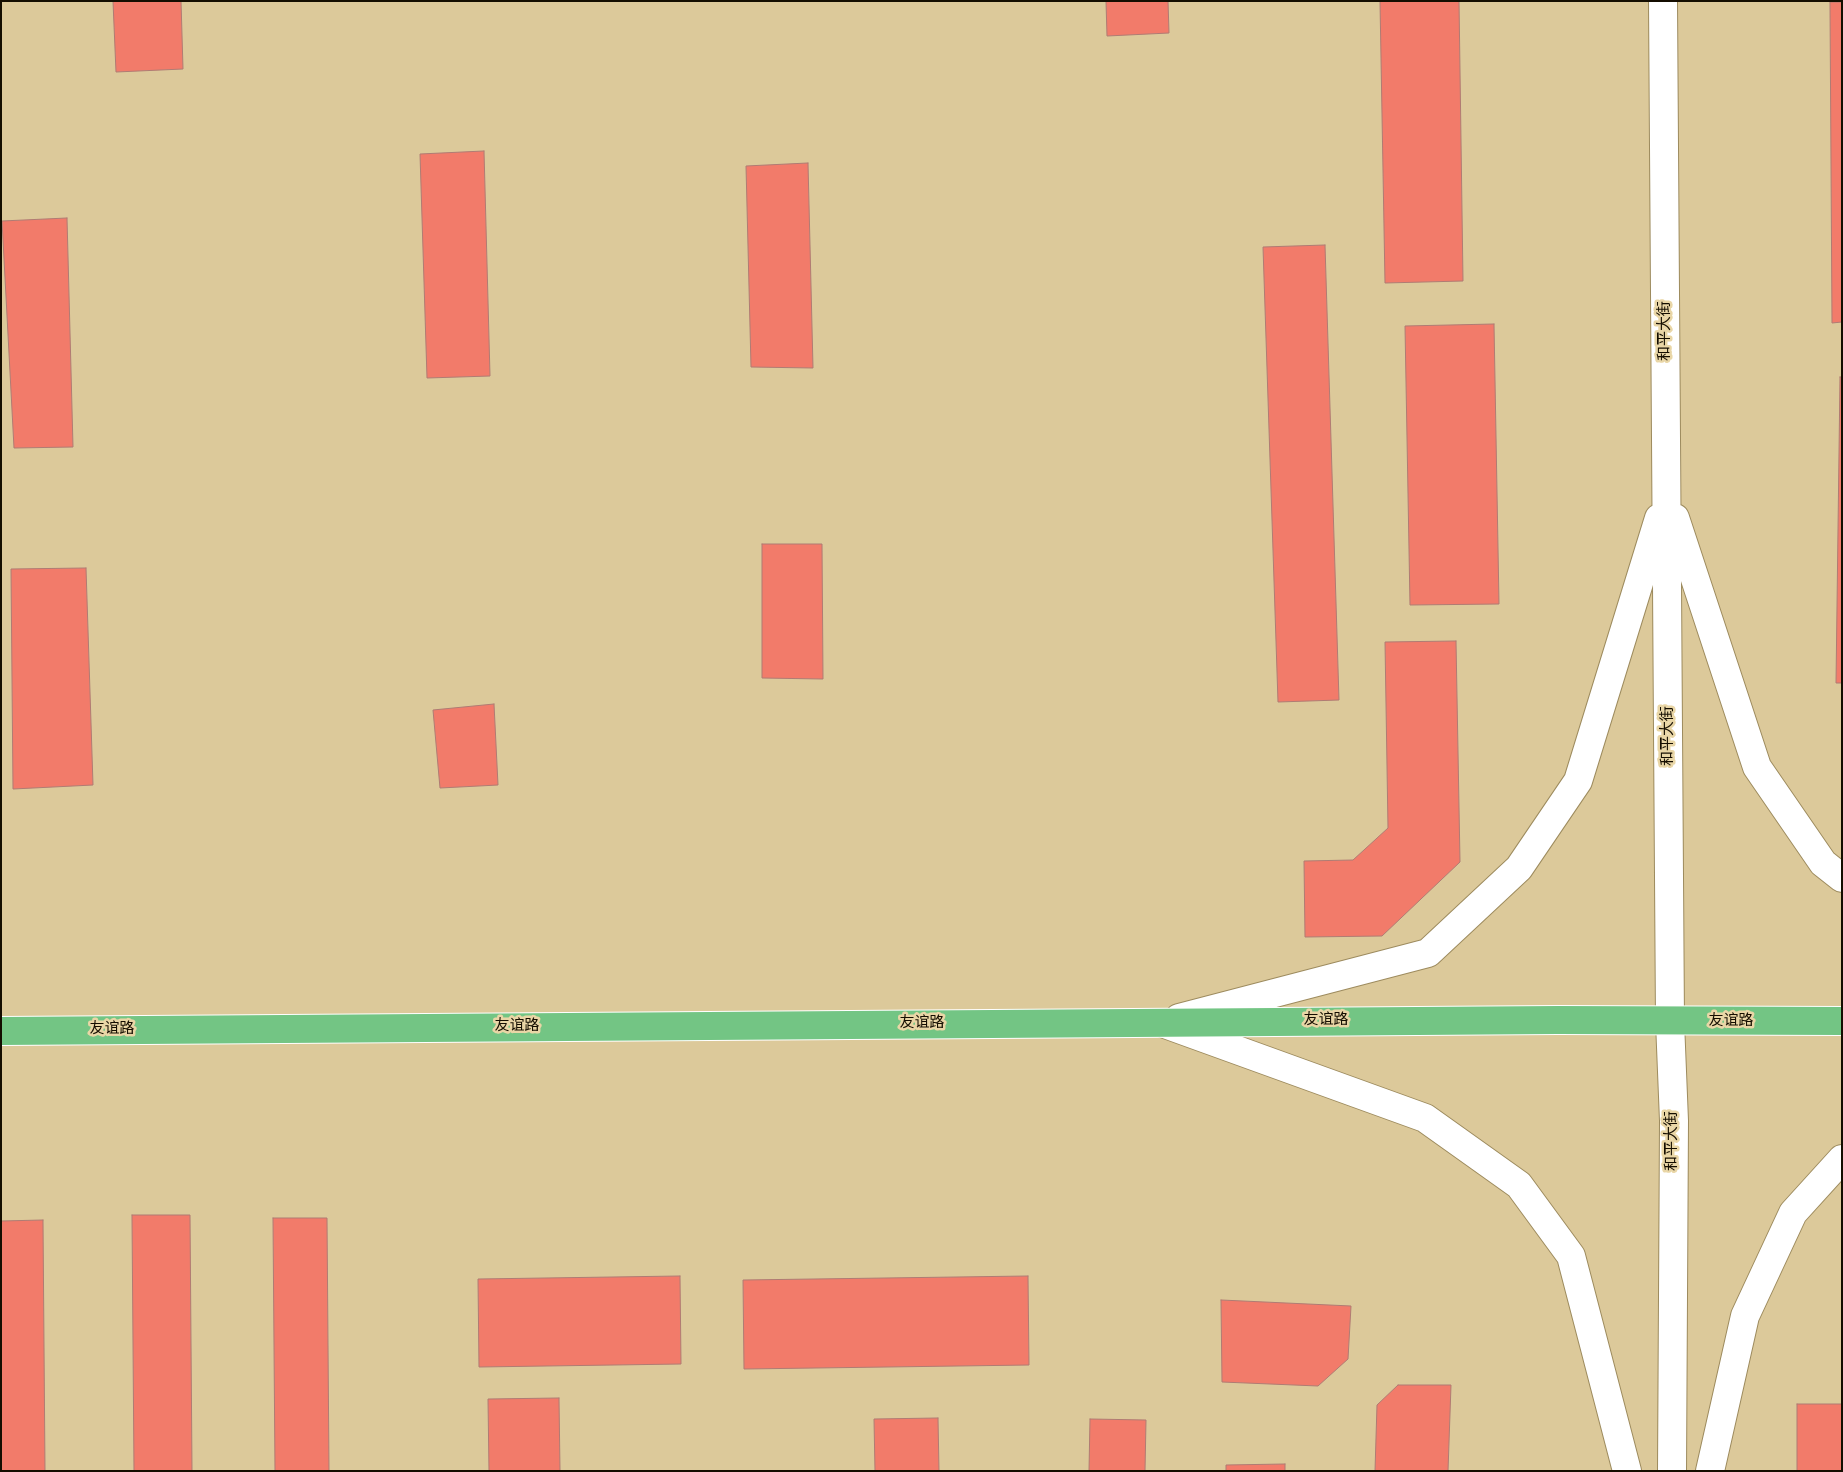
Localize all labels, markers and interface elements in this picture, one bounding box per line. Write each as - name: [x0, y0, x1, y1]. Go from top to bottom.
- street label: 和平大街: [1657, 301, 1675, 361]
- street label: 和平大街: [1660, 706, 1678, 766]
- street label: 友谊路: [1304, 1012, 1348, 1030]
- street label: 友谊路: [1709, 1013, 1753, 1031]
- street label: 友谊路: [900, 1015, 944, 1033]
- street label: 友谊路: [495, 1018, 539, 1036]
- street label: 友谊路: [90, 1021, 134, 1039]
- street label: 和平大街: [1664, 1111, 1682, 1171]

